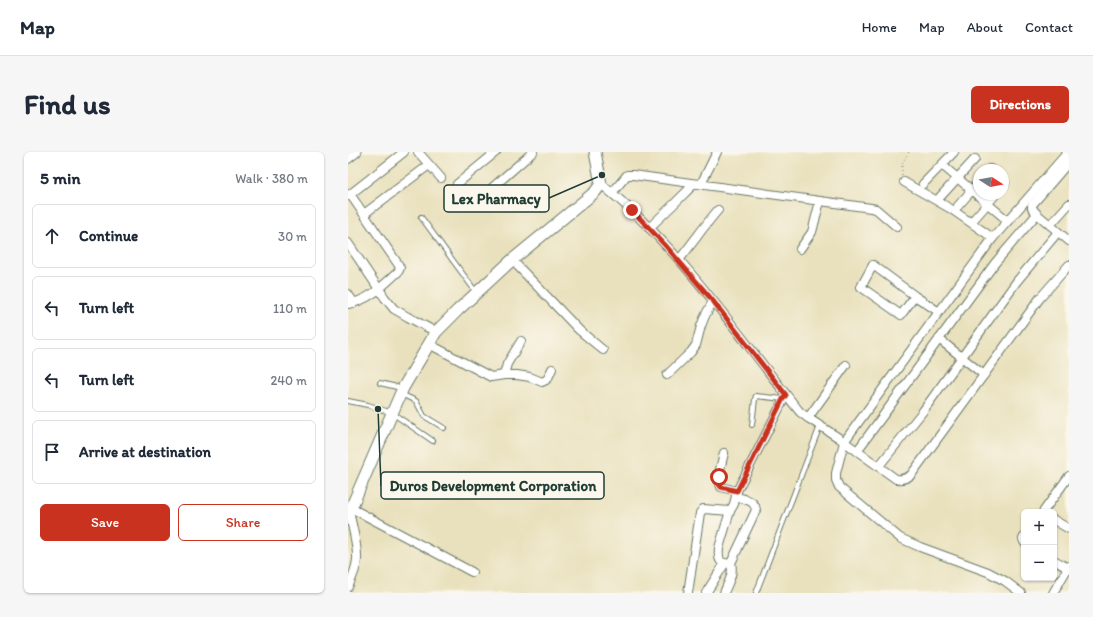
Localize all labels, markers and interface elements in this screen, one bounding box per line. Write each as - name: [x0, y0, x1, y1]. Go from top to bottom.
- text: Map: [20, 16, 55, 39]
- text: Home: [862, 19, 897, 36]
- text: Map: [919, 19, 945, 36]
- text: About: [967, 19, 1003, 36]
- text: Contact: [1025, 19, 1073, 36]
- button: Directions: [971, 86, 1069, 123]
- text: Find us: [24, 87, 111, 121]
- north arrow: [973, 164, 1009, 200]
- text: 5 min: [40, 168, 80, 188]
- text: Walk · 380 m: [235, 171, 308, 186]
- callout: Lex Pharmacy: [444, 185, 549, 212]
- text: Lex Pharmacy: [451, 190, 542, 209]
- route end: [623, 201, 641, 219]
- icon: ahead: [41, 225, 63, 247]
- text: Continue: [79, 227, 138, 245]
- text: 30 m: [278, 229, 307, 244]
- icon: left: [41, 297, 63, 319]
- text: Turn left: [79, 299, 134, 317]
- text: 110 m: [273, 301, 307, 316]
- icon: left: [41, 369, 63, 391]
- text: Turn left: [79, 371, 134, 389]
- text: 240 m: [270, 373, 307, 388]
- icon: arrive: [41, 441, 63, 463]
- text: Arrive at destination: [79, 443, 211, 461]
- route start: [710, 468, 728, 486]
- callout: Duros Development Corporation: [381, 472, 604, 499]
- text: Duros Development Corporation: [389, 477, 597, 496]
- button: Save: [40, 504, 170, 541]
- button: Share: [178, 504, 308, 541]
- map controls: [1021, 509, 1057, 581]
- button: +: [1021, 509, 1057, 545]
- button: −: [1021, 545, 1057, 581]

